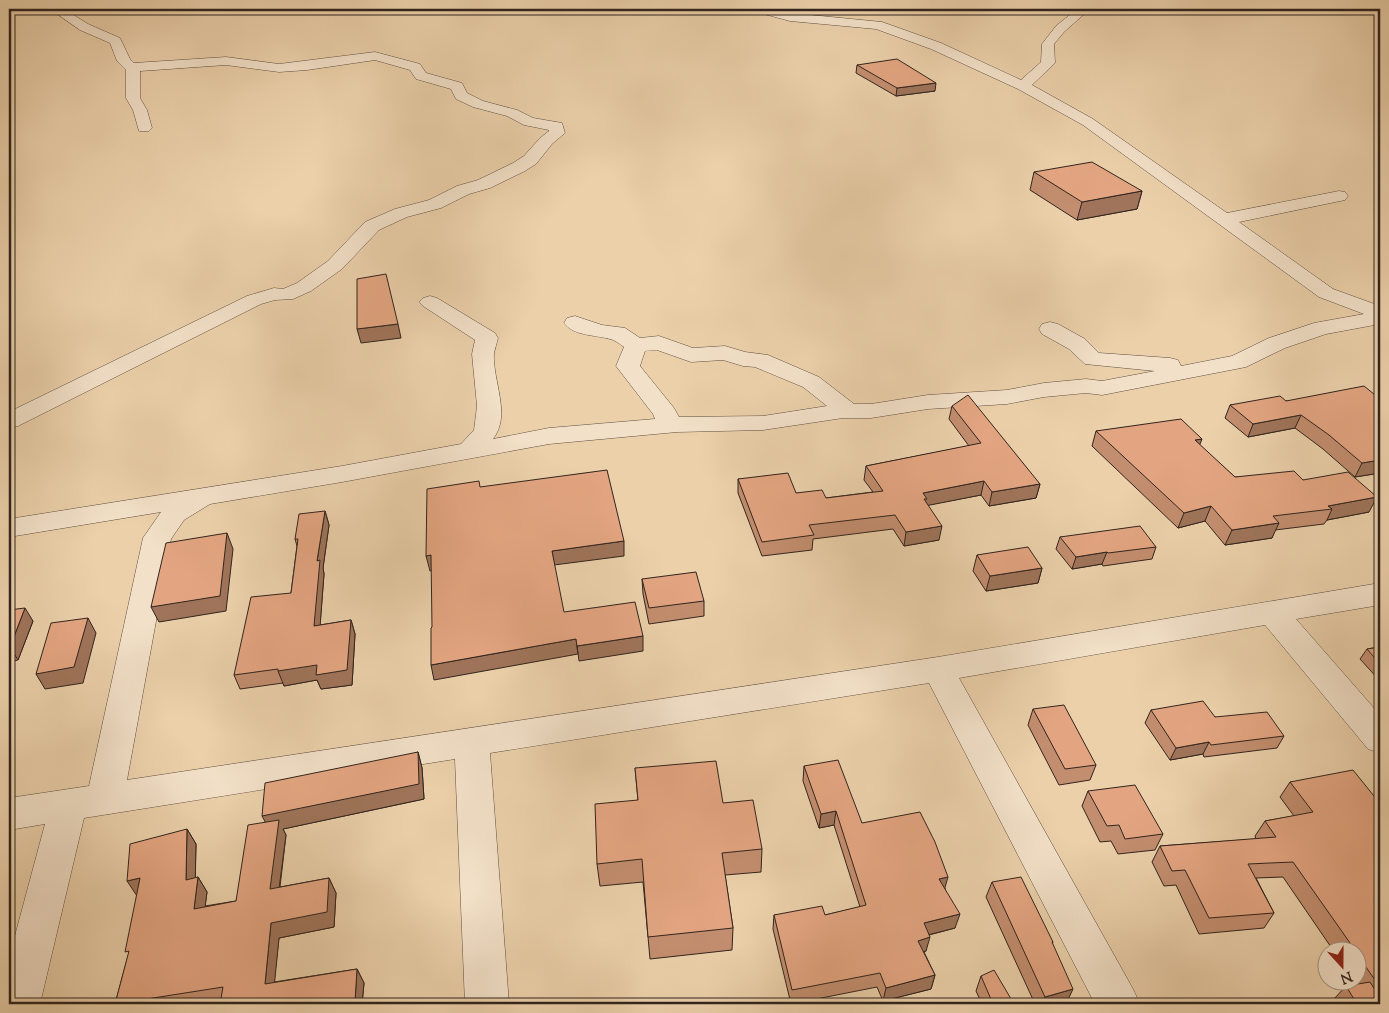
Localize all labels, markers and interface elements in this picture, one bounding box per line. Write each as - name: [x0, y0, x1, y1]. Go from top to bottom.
- north arrow: [1316, 940, 1366, 990]
- text: N: [1337, 965, 1355, 988]

